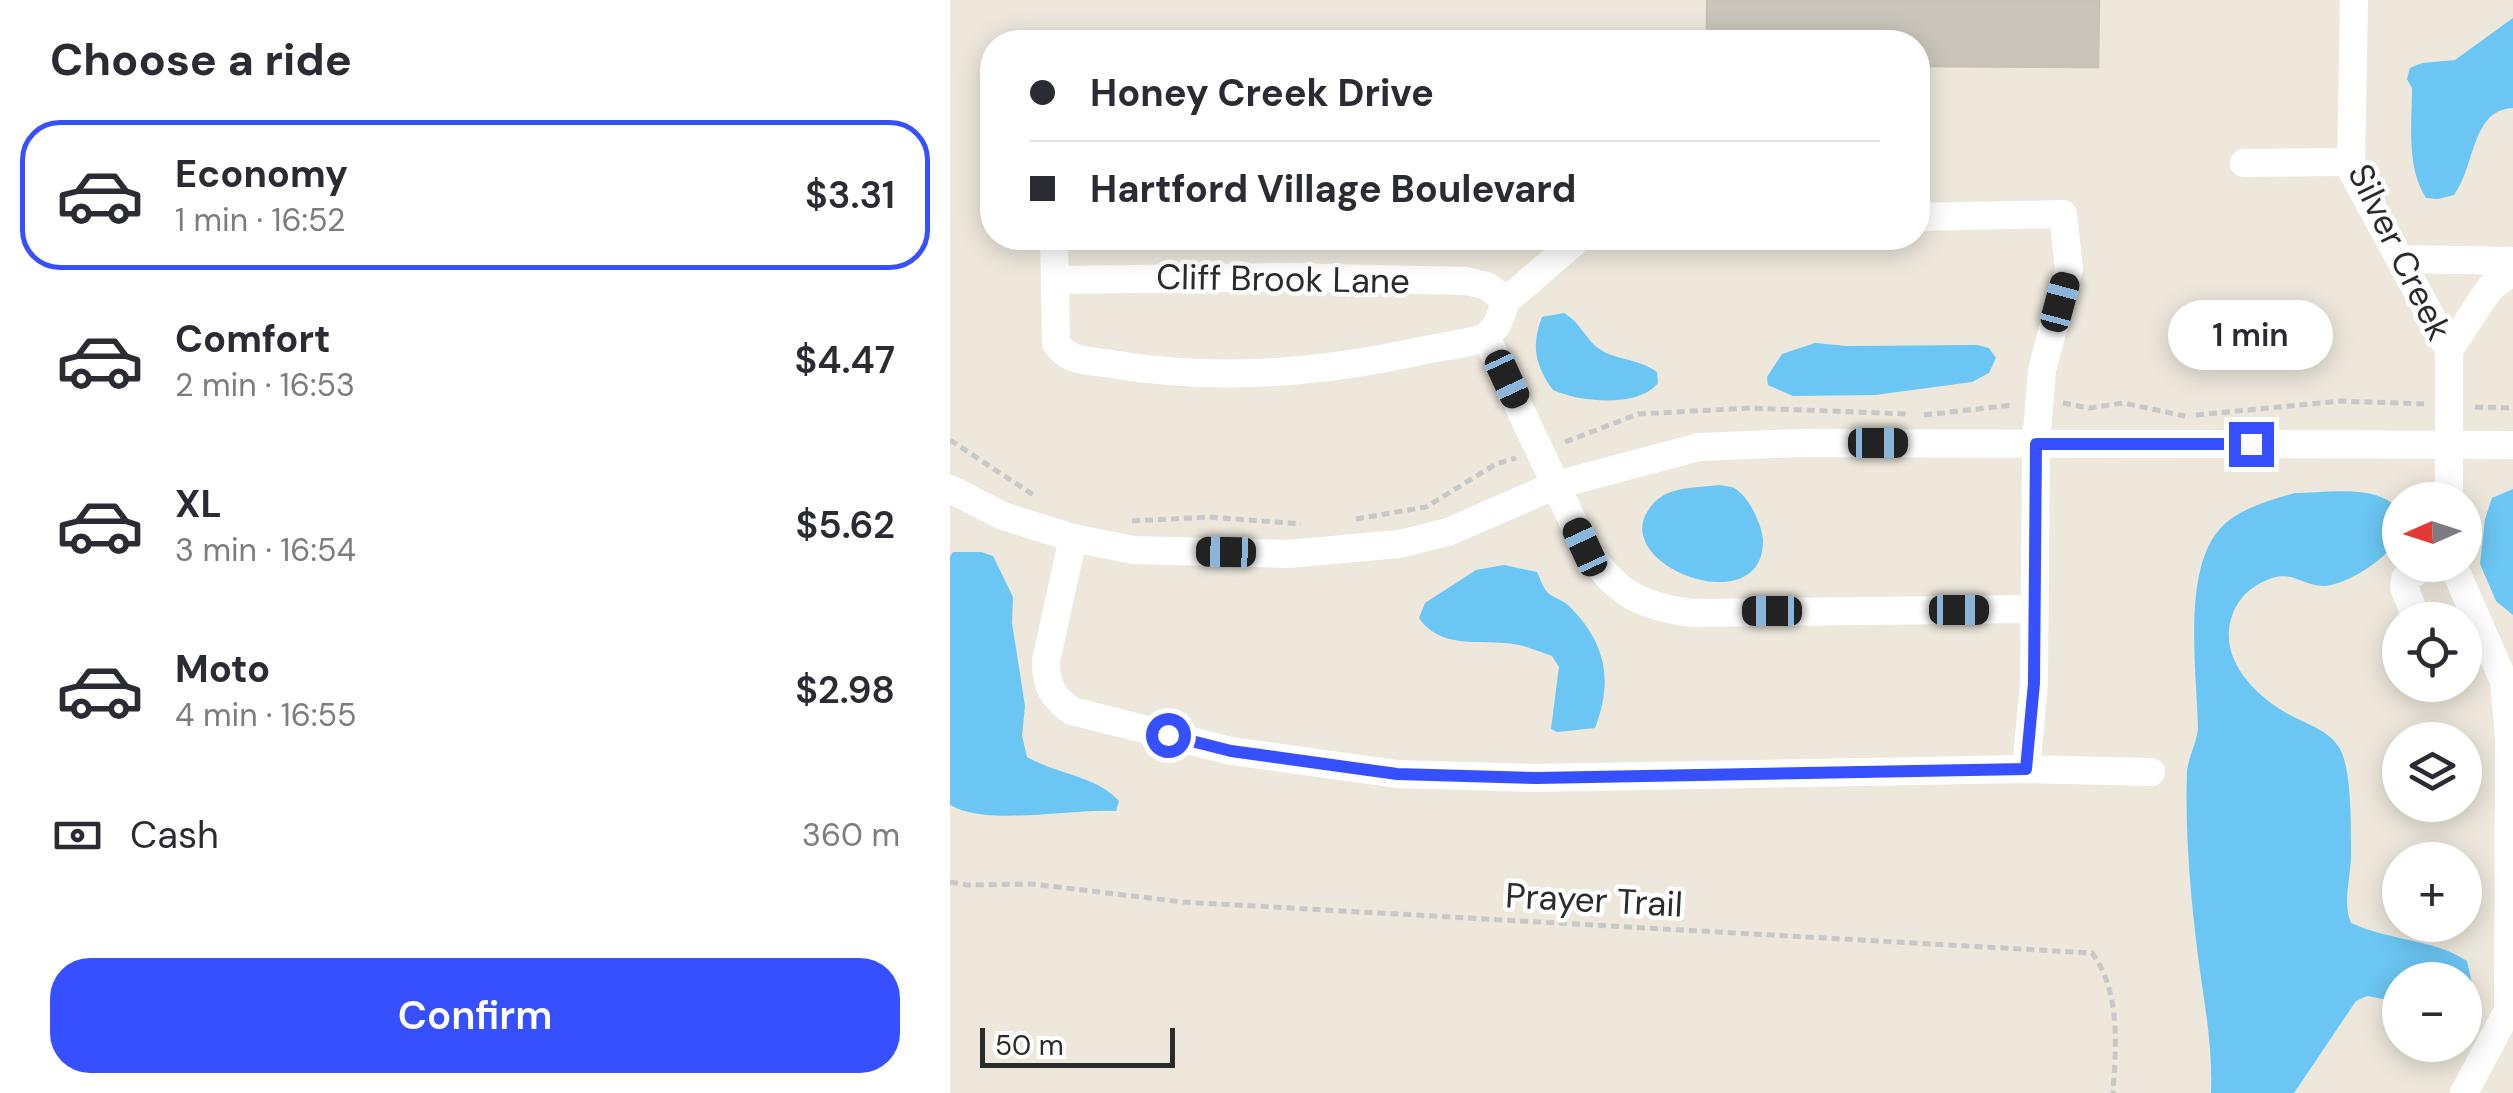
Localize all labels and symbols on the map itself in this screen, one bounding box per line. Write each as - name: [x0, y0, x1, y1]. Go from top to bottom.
- street label: Silver Creek: [2337, 156, 2463, 348]
- street label: Cliff Brook Lane: [1156, 254, 1410, 304]
- car: [2038, 269, 2082, 335]
- callout: 1 min: [2168, 299, 2334, 369]
- car: [1481, 345, 1533, 413]
- route end: [2229, 422, 2274, 467]
- car: [1848, 428, 1908, 458]
- north arrow: [2382, 482, 2482, 582]
- car: [1559, 513, 1611, 581]
- car: [1196, 536, 1256, 568]
- car: [1929, 595, 1989, 625]
- car: [1742, 596, 1802, 626]
- route start: [1146, 713, 1191, 758]
- street label: Prayer Trail: [1504, 872, 1684, 928]
- scale bar: [980, 1023, 1175, 1068]

